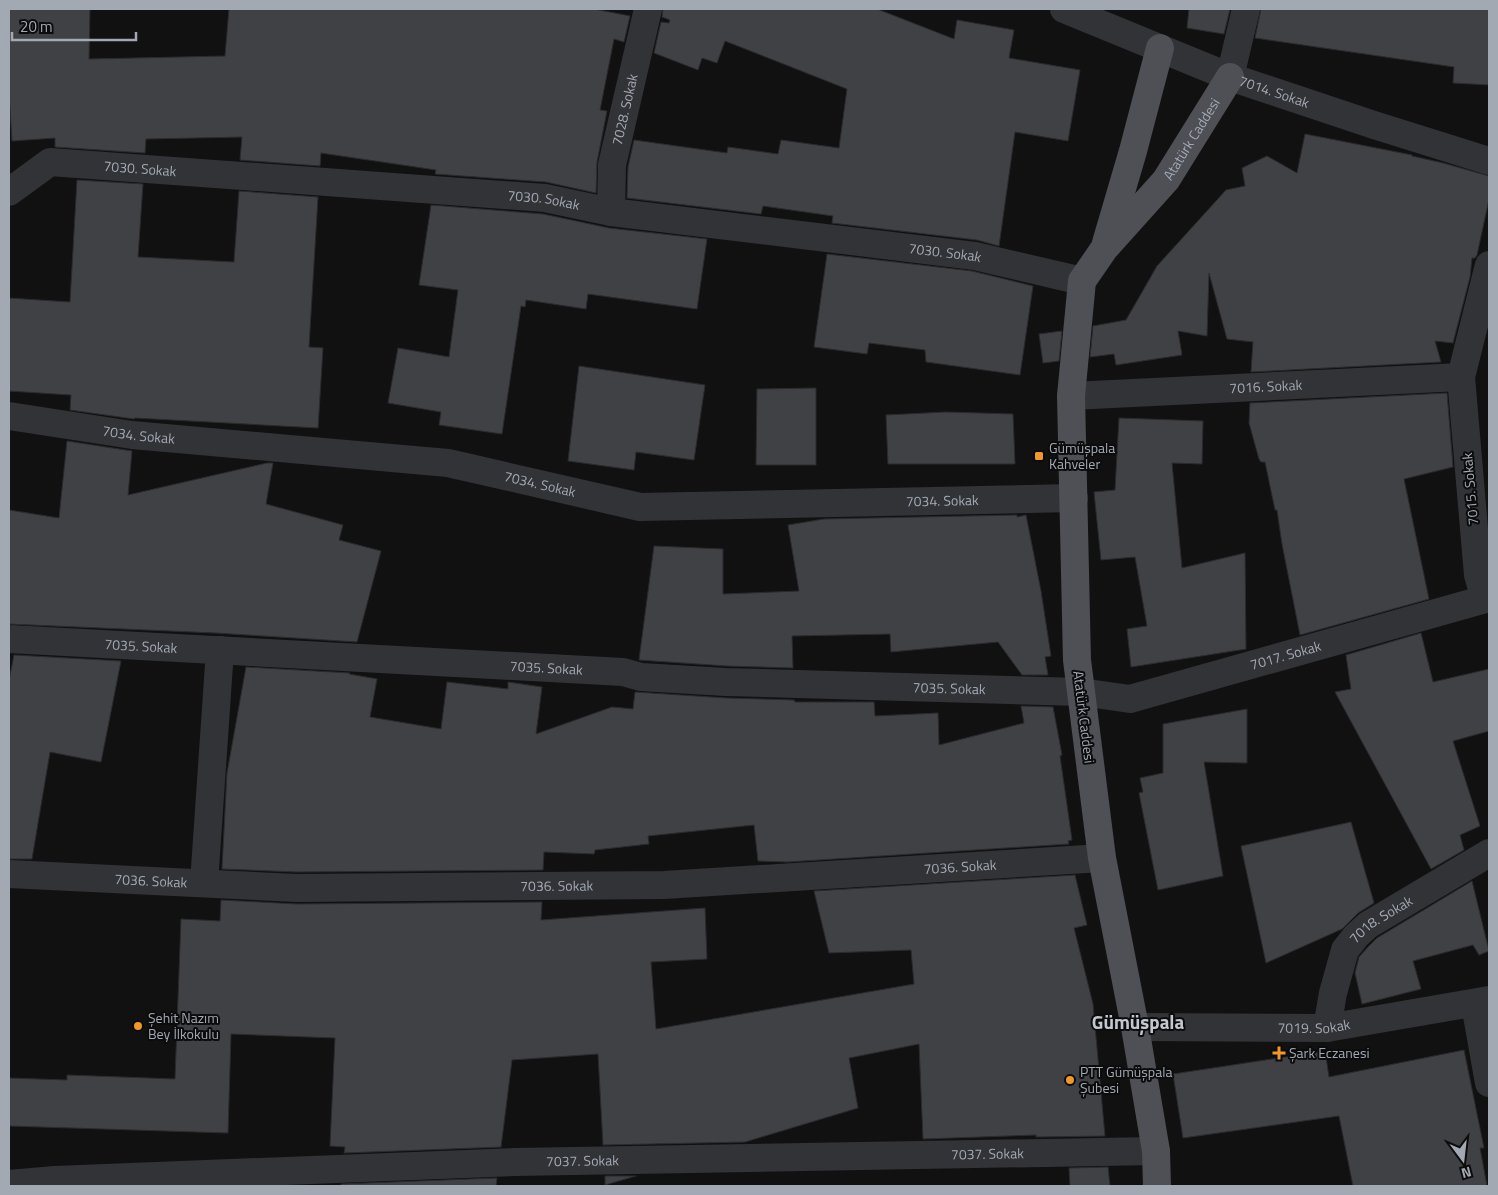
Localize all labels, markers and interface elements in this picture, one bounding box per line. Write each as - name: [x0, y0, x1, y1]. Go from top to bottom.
- scale bar: [12, 10, 136, 42]
- text: 20 m: [20, 15, 53, 38]
- street label: 7014. Sokak: [1236, 70, 1313, 113]
- street label: 7028. Sokak: [606, 71, 643, 147]
- street label: Atatürk Caddesi: [1158, 94, 1225, 184]
- street label: 7030. Sokak: [103, 155, 177, 181]
- street label: 7030. Sokak: [507, 184, 582, 215]
- street label: 7030. Sokak: [908, 237, 984, 267]
- street label: 7016. Sokak: [1229, 374, 1303, 398]
- street label: 7034. Sokak: [101, 420, 176, 449]
- place label: Gümüşpala Kahveler: [1049, 437, 1115, 474]
- marker: Gümüşpala Kahveler: [1033, 450, 1045, 462]
- street label: 7015. Sokak: [1456, 452, 1483, 526]
- street label: 7034. Sokak: [502, 465, 578, 502]
- street label: 7034. Sokak: [906, 489, 979, 511]
- street label: 7035. Sokak: [104, 633, 178, 658]
- street label: 7017. Sokak: [1248, 635, 1324, 675]
- street label: 7035. Sokak: [509, 655, 583, 680]
- street label: Atatürk Caddesi: [1068, 669, 1101, 764]
- street label: 7035. Sokak: [912, 676, 986, 699]
- street label: 7036. Sokak: [923, 854, 997, 879]
- street label: 7036. Sokak: [114, 868, 188, 893]
- street label: 7036. Sokak: [520, 875, 593, 896]
- street label: 7018. Sokak: [1343, 890, 1417, 947]
- place label: Şehit Nazım Bey İlkokulu: [148, 1007, 219, 1044]
- district label: Gümüşpala: [1092, 1007, 1184, 1036]
- street label: 7019. Sokak: [1277, 1013, 1352, 1038]
- marker: Şehit Nazım Bey İlkokulu: [132, 1020, 144, 1032]
- place label: Şark Eczanesi: [1289, 1042, 1370, 1063]
- marker: Şark Eczanesi: [1273, 1047, 1285, 1059]
- place label: PTT Gümüşpala Şubesi: [1080, 1061, 1172, 1098]
- marker: PTT Gümüşpala Şubesi: [1064, 1074, 1076, 1086]
- north arrow: [1438, 1135, 1488, 1185]
- street label: 7037. Sokak: [951, 1142, 1024, 1165]
- street label: 7037. Sokak: [546, 1149, 619, 1171]
- text: N: [1459, 1162, 1474, 1184]

